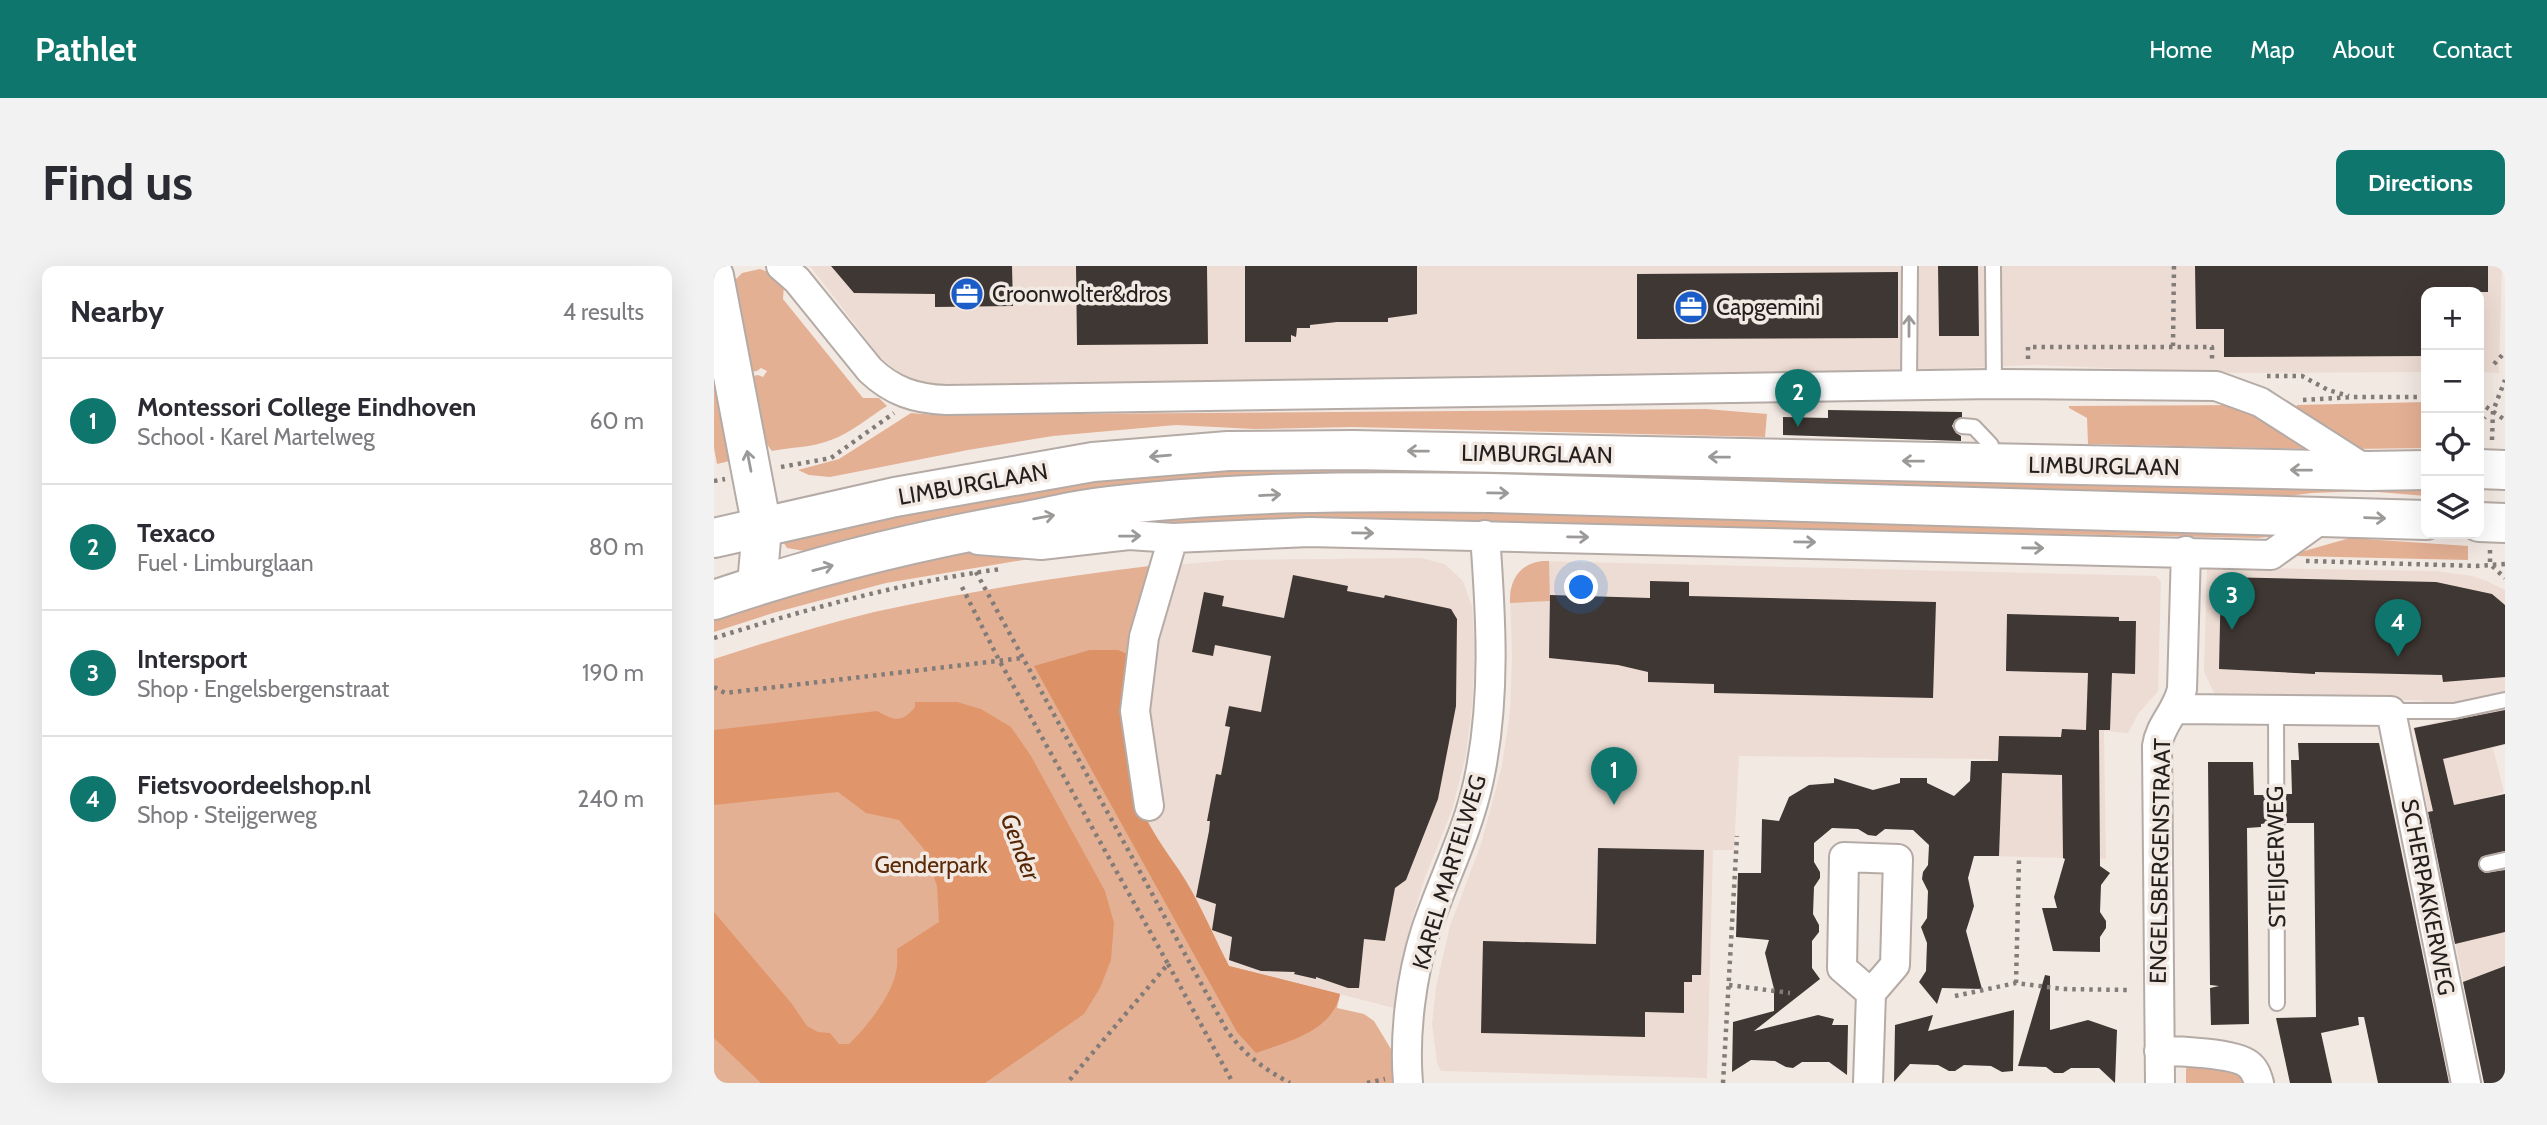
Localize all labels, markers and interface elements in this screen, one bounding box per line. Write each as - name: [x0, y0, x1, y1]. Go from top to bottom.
- text: Pathlet: [35, 29, 137, 69]
- text: Home: [2149, 35, 2212, 64]
- text: Map: [2250, 35, 2295, 64]
- text: About: [2333, 35, 2395, 64]
- text: Contact: [2433, 35, 2512, 64]
- button: Directions: [2336, 150, 2505, 215]
- text: Find us: [42, 153, 193, 212]
- office icon: Croonwolter&dros: [948, 275, 986, 313]
- place label: Croonwolter&dros: [992, 280, 1168, 308]
- map controls: [2421, 287, 2484, 539]
- button: +: [2421, 287, 2484, 350]
- office icon: Capgemini: [1672, 288, 1710, 326]
- text: Nearby: [70, 293, 164, 330]
- place label: Capgemini: [1716, 293, 1820, 321]
- text: 4 results: [563, 298, 644, 326]
- one-way arrow: [1902, 314, 1916, 337]
- button: −: [2421, 350, 2484, 413]
- pin: 2: [1775, 369, 1821, 427]
- text: Montessori College Eindhoven: [137, 391, 476, 423]
- text: 1: [89, 407, 97, 435]
- text: 60 m: [590, 407, 644, 435]
- button: locate: [2421, 413, 2484, 476]
- text: School · Karel Martelweg: [137, 423, 375, 451]
- street label: LIMBURGLAAN: [1461, 439, 1613, 469]
- one-way arrow: [1407, 444, 1430, 458]
- one-way arrow: [742, 450, 756, 473]
- one-way arrow: [1149, 450, 1172, 463]
- one-way arrow: [1708, 451, 1731, 464]
- street label: LIMBURGLAAN: [2028, 451, 2180, 481]
- one-way arrow: [1901, 455, 1924, 468]
- street label: LIMBURGLAAN: [896, 457, 1050, 511]
- one-way arrow: [2289, 463, 2312, 477]
- button: layers: [2421, 476, 2484, 539]
- one-way arrow: [1486, 486, 1509, 500]
- one-way arrow: [1259, 488, 1281, 501]
- one-way arrow: [1032, 510, 1055, 524]
- one-way arrow: [2363, 512, 2386, 525]
- text: Texaco: [137, 517, 215, 549]
- one-way arrow: [1352, 526, 1375, 539]
- one-way arrow: [1119, 529, 1142, 543]
- one-way arrow: [1566, 530, 1589, 544]
- text: 2: [87, 533, 99, 561]
- text: 80 m: [589, 533, 644, 561]
- one-way arrow: [1794, 536, 1817, 549]
- one-way arrow: [2021, 541, 2044, 554]
- text: Fuel · Limburglaan: [137, 549, 314, 577]
- one-way arrow: [811, 561, 833, 574]
- your location: [1564, 570, 1598, 604]
- pin: 3: [2209, 572, 2255, 630]
- pin: 4: [2375, 599, 2421, 657]
- text: Intersport: [137, 643, 247, 675]
- text: 3: [87, 659, 99, 687]
- text: 190 m: [582, 659, 644, 687]
- text: Shop · Engelsbergenstraat: [137, 675, 389, 703]
- street label: ENGELSBERGENSTRAAT: [2144, 738, 2176, 984]
- pin: 1: [1591, 747, 1637, 805]
- text: Fietsvoordeelshop.nl: [137, 769, 371, 801]
- street label: KAREL MARTELWEG: [1406, 771, 1492, 973]
- text: 4: [86, 785, 100, 813]
- text: 240 m: [577, 785, 644, 813]
- street label: STEIJGERWEG: [2261, 786, 2291, 928]
- street label: SCHERPAKKERWEG: [2395, 797, 2461, 997]
- text: Shop · Steijgerweg: [137, 801, 317, 829]
- water label: Gender: [995, 809, 1047, 886]
- park label: Genderpark: [874, 851, 988, 879]

